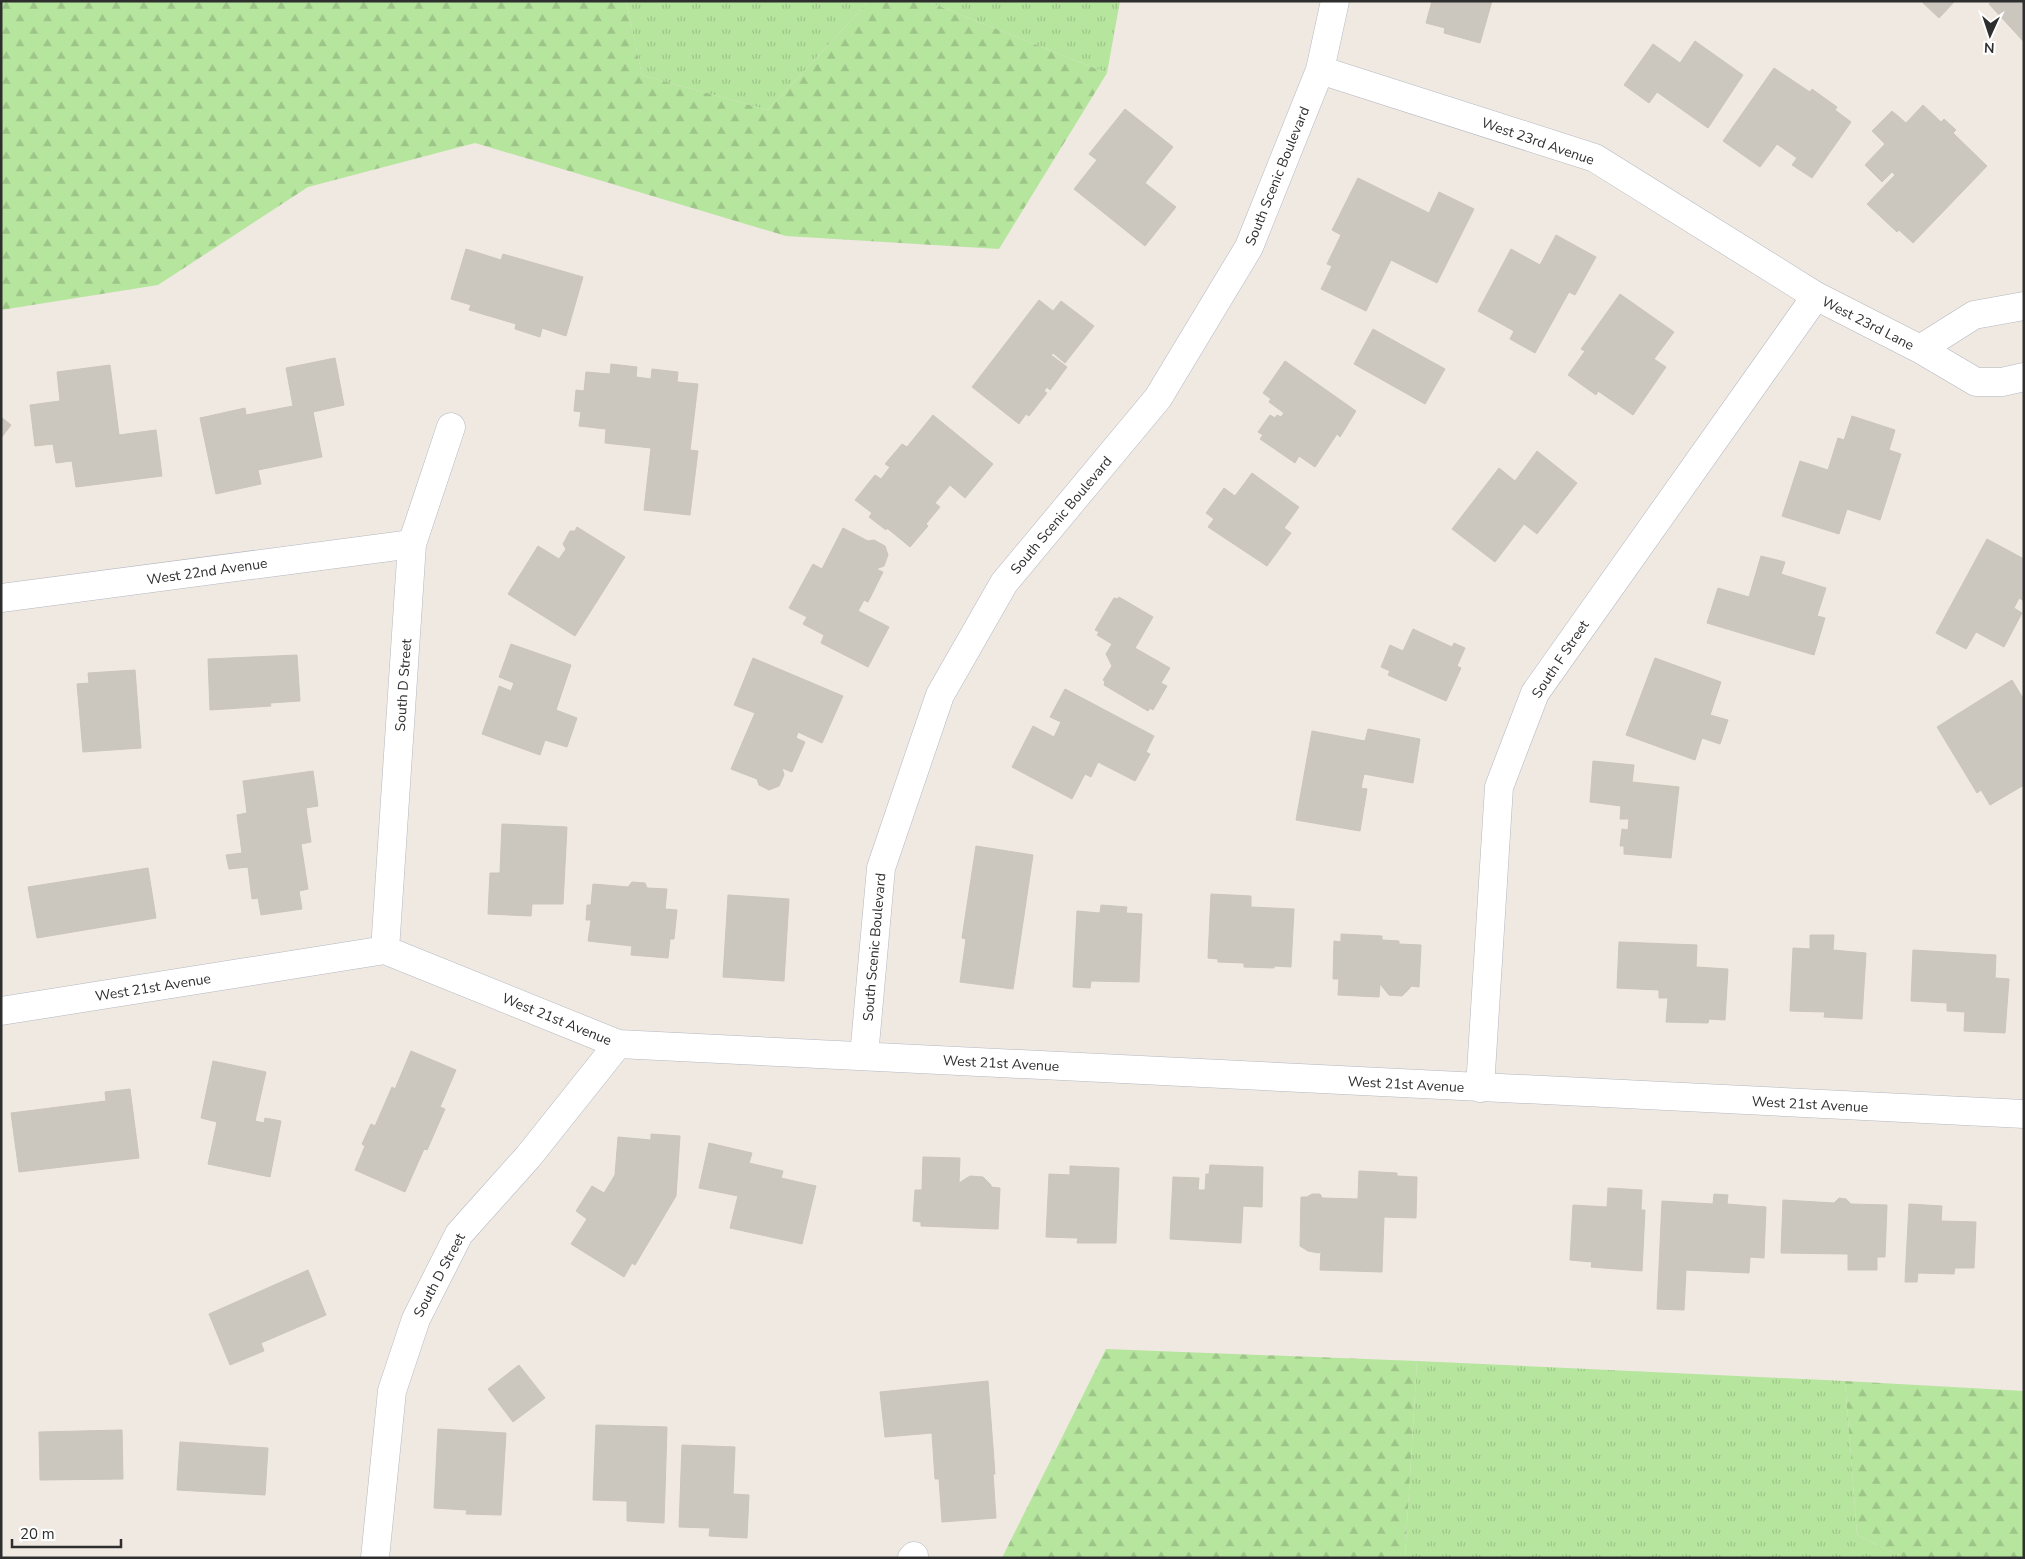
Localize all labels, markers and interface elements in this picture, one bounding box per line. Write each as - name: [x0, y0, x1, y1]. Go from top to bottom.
- north arrow: [1965, 10, 2015, 60]
- text: N: [1984, 38, 1995, 57]
- street label: South Scenic Boulevard: [1241, 104, 1314, 249]
- street label: West 23rd Avenue: [1479, 113, 1597, 170]
- street label: West 23rd Lane: [1818, 292, 1917, 355]
- street label: South Scenic Boulevard: [1006, 452, 1116, 578]
- street label: West 22nd Avenue: [146, 554, 268, 589]
- street label: South F Street: [1527, 617, 1594, 702]
- street label: South D Street: [391, 638, 416, 732]
- street label: South Scenic Boulevard: [859, 872, 890, 1022]
- street label: West 21st Avenue: [94, 969, 212, 1006]
- street label: West 21st Avenue: [499, 989, 615, 1050]
- street label: West 21st Avenue: [942, 1051, 1060, 1076]
- street label: West 21st Avenue: [1347, 1072, 1465, 1097]
- street label: West 21st Avenue: [1751, 1092, 1869, 1117]
- street label: South D Street: [409, 1230, 470, 1321]
- scale bar: [12, 1516, 121, 1548]
- text: 20 m: [20, 1524, 55, 1544]

